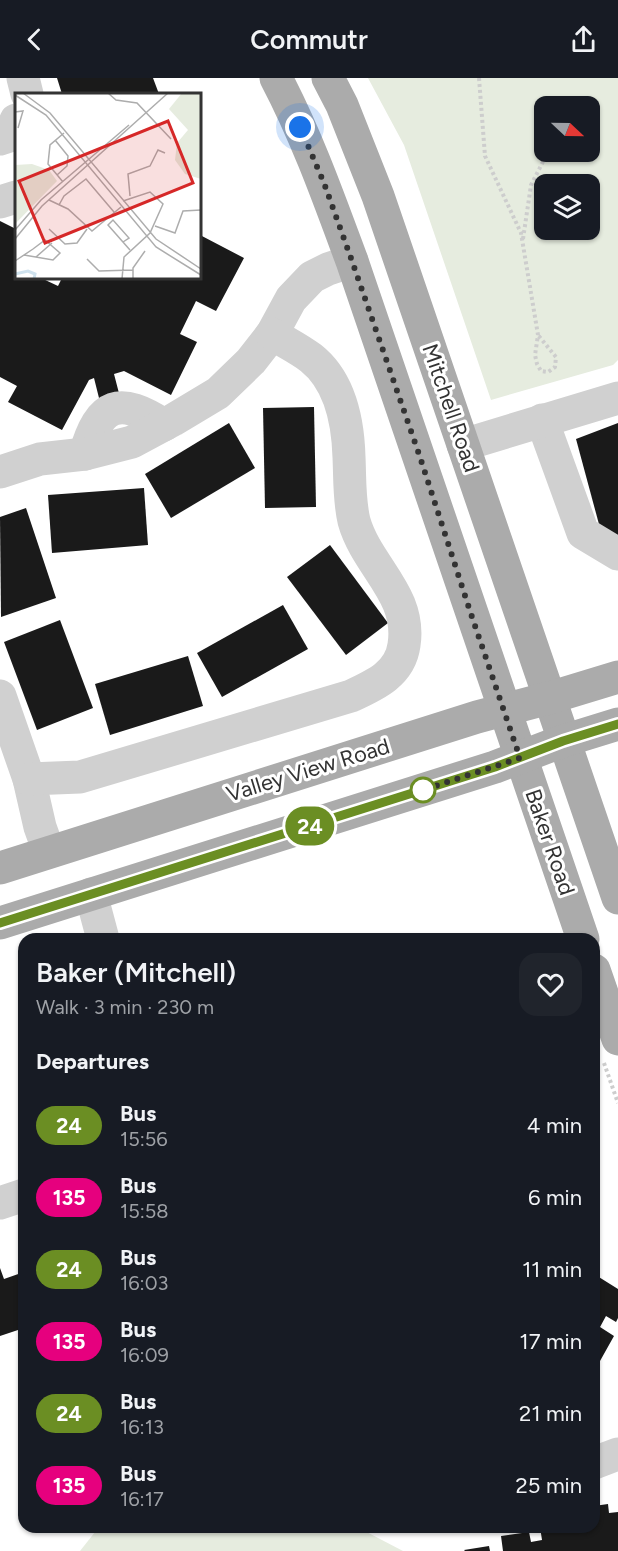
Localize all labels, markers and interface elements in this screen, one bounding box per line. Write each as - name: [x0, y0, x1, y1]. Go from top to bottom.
- icon: back: [18, 23, 51, 56]
- text: Commutr: [250, 23, 368, 56]
- icon: share: [567, 23, 600, 56]
- inset map: [15, 93, 201, 279]
- north arrow: [534, 96, 600, 162]
- map controls: [534, 96, 600, 240]
- your location: [285, 112, 315, 142]
- button: layers: [534, 174, 600, 240]
- street label: Mitchell Road: [416, 340, 486, 476]
- street label: Valley View Road: [223, 732, 393, 808]
- unlabelled marker: [410, 777, 436, 803]
- street label: Baker Road: [519, 785, 581, 899]
- line badge: 24: [283, 806, 337, 846]
- text: 24: [297, 814, 323, 839]
- button: heart: [519, 953, 582, 1016]
- text: Baker (Mitchell): [36, 955, 236, 989]
- text: Walk · 3 min · 230 m: [36, 995, 214, 1019]
- text: Departures: [36, 1048, 149, 1075]
- text: Bus: [120, 1100, 156, 1127]
- text: 4 min: [527, 1112, 582, 1139]
- text: 24: [56, 1113, 82, 1138]
- text: 15:56: [120, 1127, 168, 1151]
- text: Bus: [120, 1172, 156, 1199]
- text: 6 min: [528, 1184, 582, 1211]
- text: 135: [53, 1185, 85, 1210]
- text: 15:58: [120, 1199, 169, 1223]
- text: Bus: [120, 1244, 156, 1271]
- text: 11 min: [522, 1256, 582, 1283]
- text: 24: [56, 1257, 82, 1282]
- text: 16:03: [120, 1271, 168, 1295]
- text: Bus: [120, 1316, 156, 1343]
- text: 17 min: [520, 1328, 582, 1355]
- text: 135: [53, 1329, 85, 1354]
- text: 16:09: [120, 1343, 169, 1367]
- text: Bus: [120, 1388, 156, 1415]
- text: 21 min: [519, 1400, 582, 1427]
- text: 24: [56, 1401, 82, 1426]
- text: 16:13: [120, 1415, 164, 1439]
- text: Bus: [120, 1460, 156, 1487]
- text: 25 min: [516, 1472, 582, 1499]
- text: 135: [53, 1473, 85, 1498]
- text: 16:17: [120, 1487, 164, 1511]

